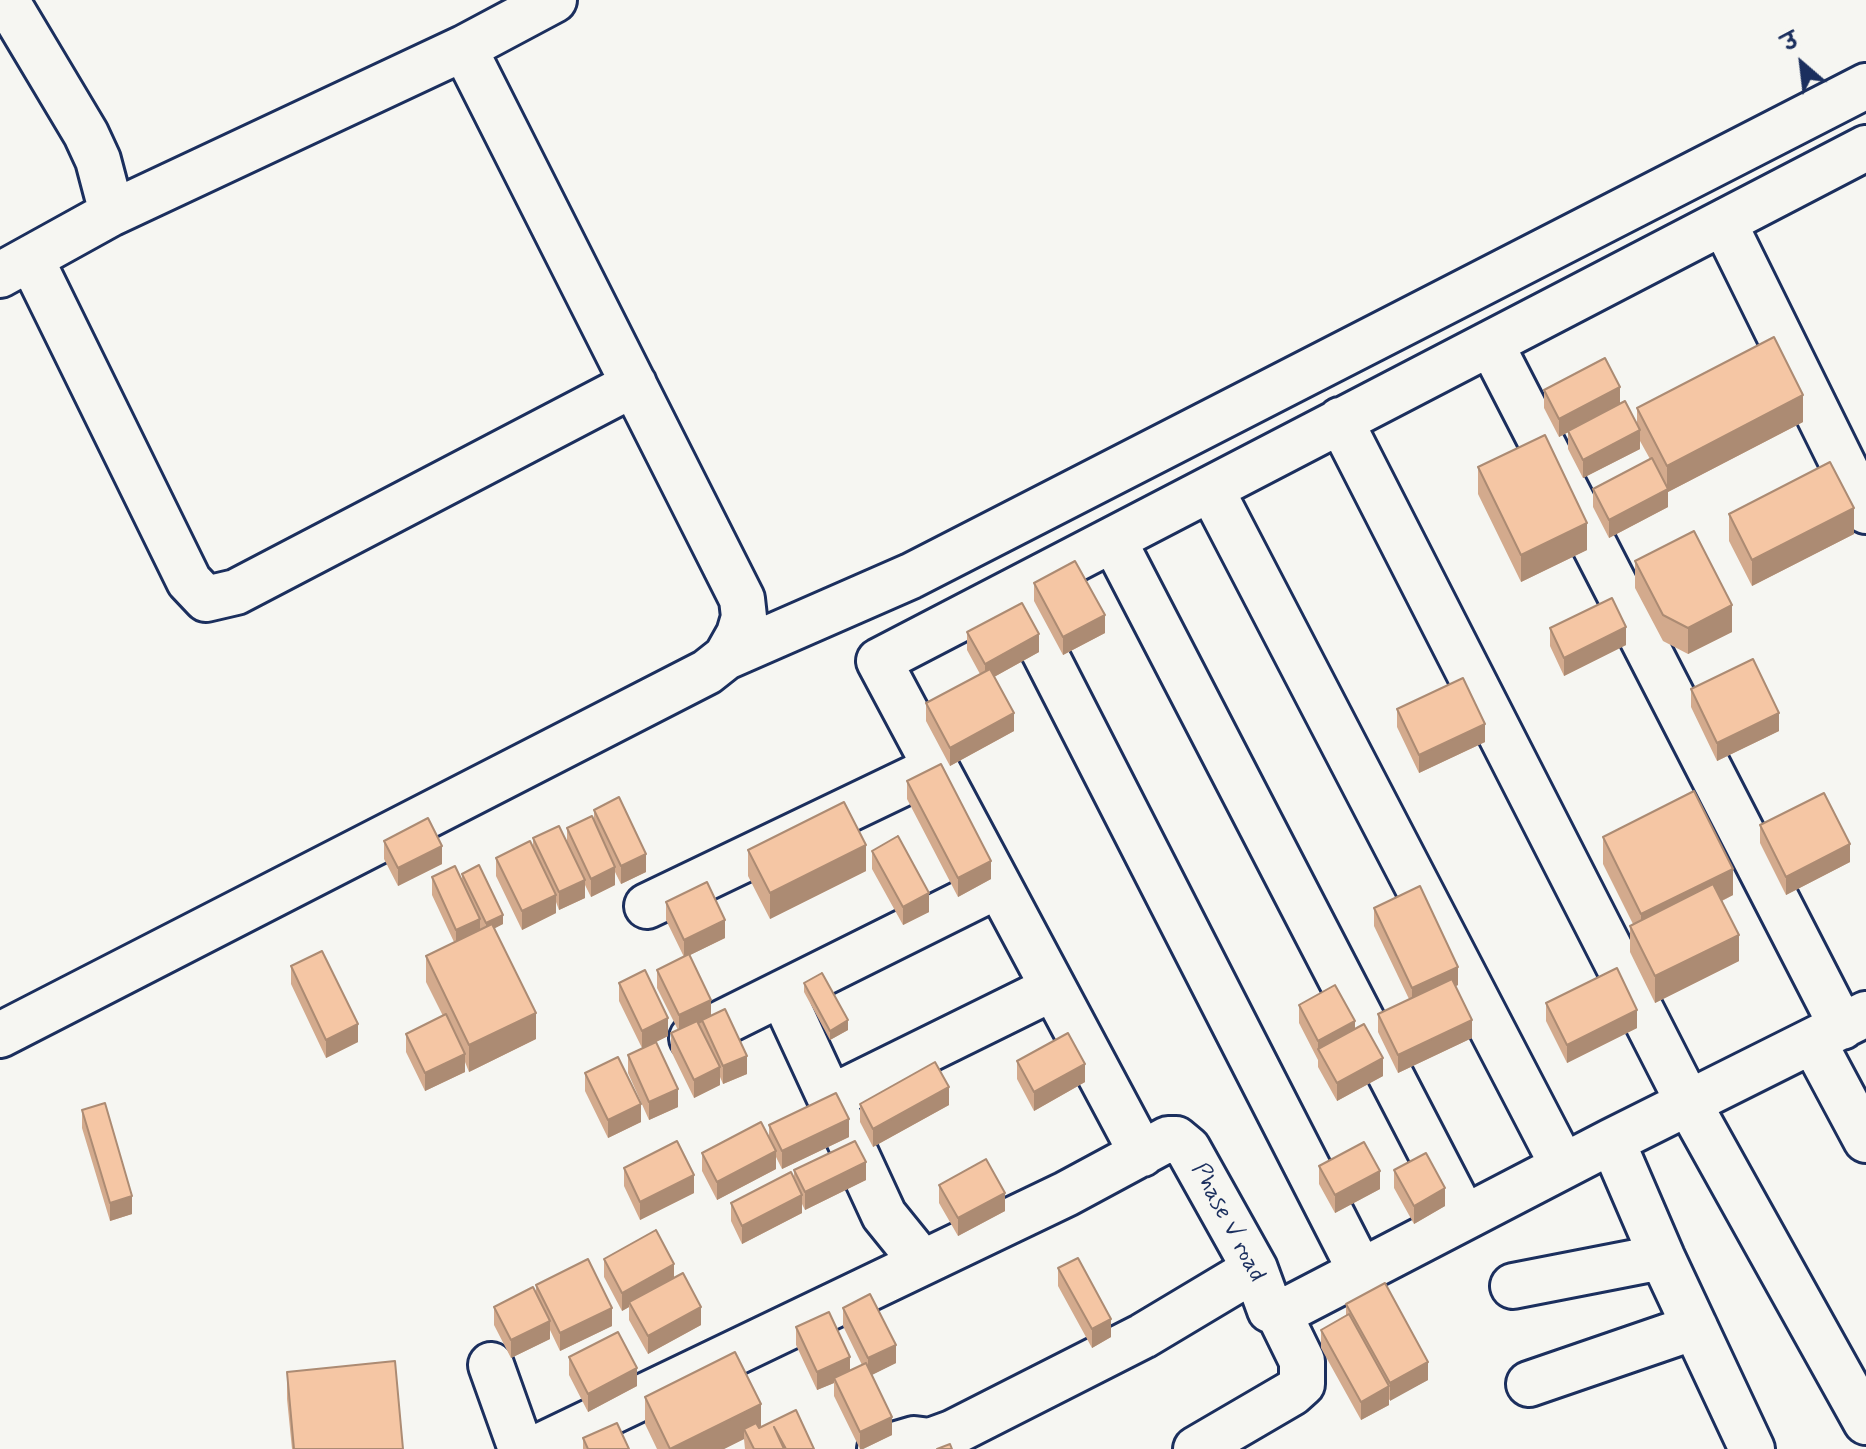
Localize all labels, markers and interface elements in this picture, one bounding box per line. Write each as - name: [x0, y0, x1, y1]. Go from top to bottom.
- north arrow: [1762, 24, 1842, 104]
- text: उ: [1778, 27, 1804, 59]
- street label: Phase V road: [1184, 1159, 1270, 1287]

